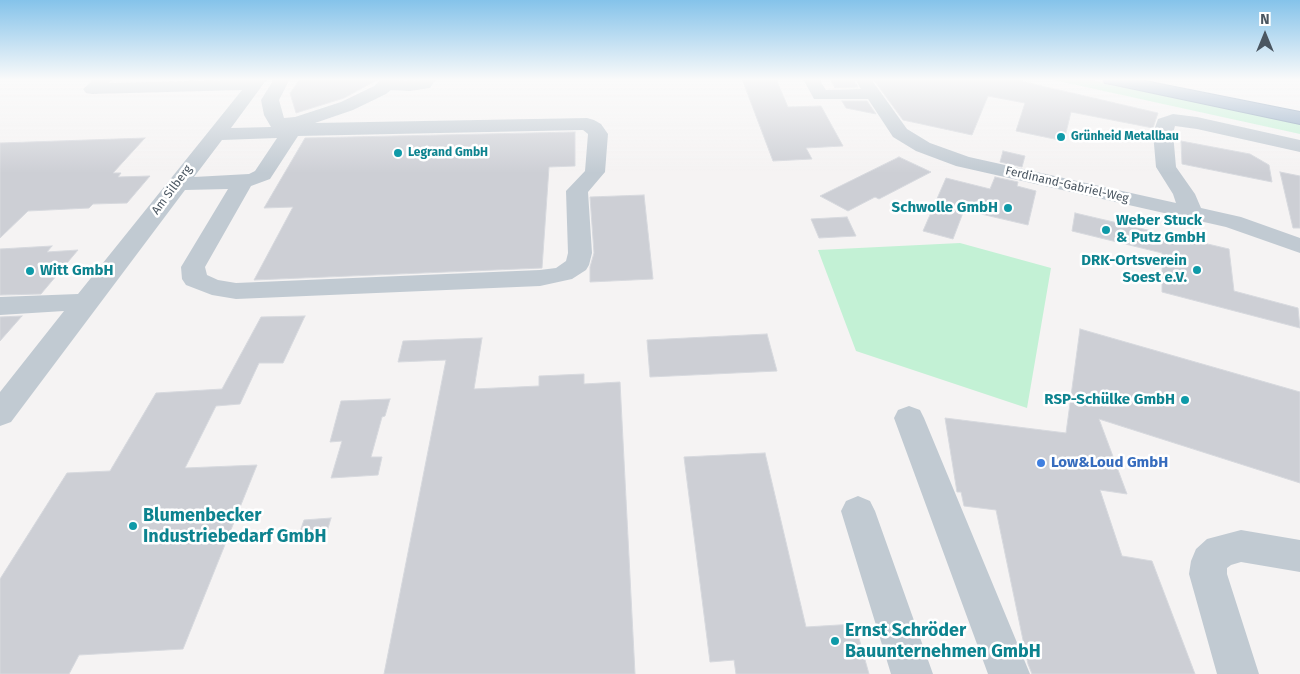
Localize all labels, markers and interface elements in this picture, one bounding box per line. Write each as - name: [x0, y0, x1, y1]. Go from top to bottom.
- north arrow: [1240, 10, 1290, 60]
- text: N: [1260, 11, 1270, 28]
- place label: Grünheid Metallbau: [1071, 130, 1179, 144]
- marker: Grünheid Metallbau: [1055, 131, 1067, 143]
- place label: Legrand GmbH: [408, 146, 488, 160]
- marker: Legrand GmbH: [392, 147, 404, 159]
- street label: Am Silberg: [149, 162, 195, 218]
- street label: Ferdinand-Gabriel-Weg: [1004, 164, 1130, 206]
- place label: Schwolle GmbH: [892, 199, 998, 217]
- marker: Schwolle GmbH: [1002, 202, 1014, 214]
- place label: Weber Stuck & Putz GmbH: [1116, 212, 1206, 247]
- marker: Weber Stuck & Putz GmbH: [1100, 224, 1112, 236]
- place label: DRK-Ortsverein Soest e.V.: [1081, 252, 1187, 287]
- place label: Witt GmbH: [40, 262, 113, 280]
- marker: DRK-Ortsverein Soest e.V.: [1191, 264, 1203, 276]
- marker: Witt GmbH: [24, 265, 36, 277]
- place label: RSP-Schülke GmbH: [1044, 391, 1175, 409]
- marker: RSP-Schülke GmbH: [1179, 394, 1191, 406]
- place label: Low&Loud GmbH: [1051, 454, 1168, 472]
- marker: Low&Loud GmbH: [1035, 457, 1047, 469]
- place label: Blumenbecker Industriebedarf GmbH: [143, 505, 326, 548]
- marker: Blumenbecker Industriebedarf GmbH: [127, 520, 139, 532]
- place label: Ernst Schröder Bauunternehmen GmbH: [845, 620, 1041, 662]
- marker: Ernst Schröder Bauunternehmen GmbH: [829, 635, 841, 647]

